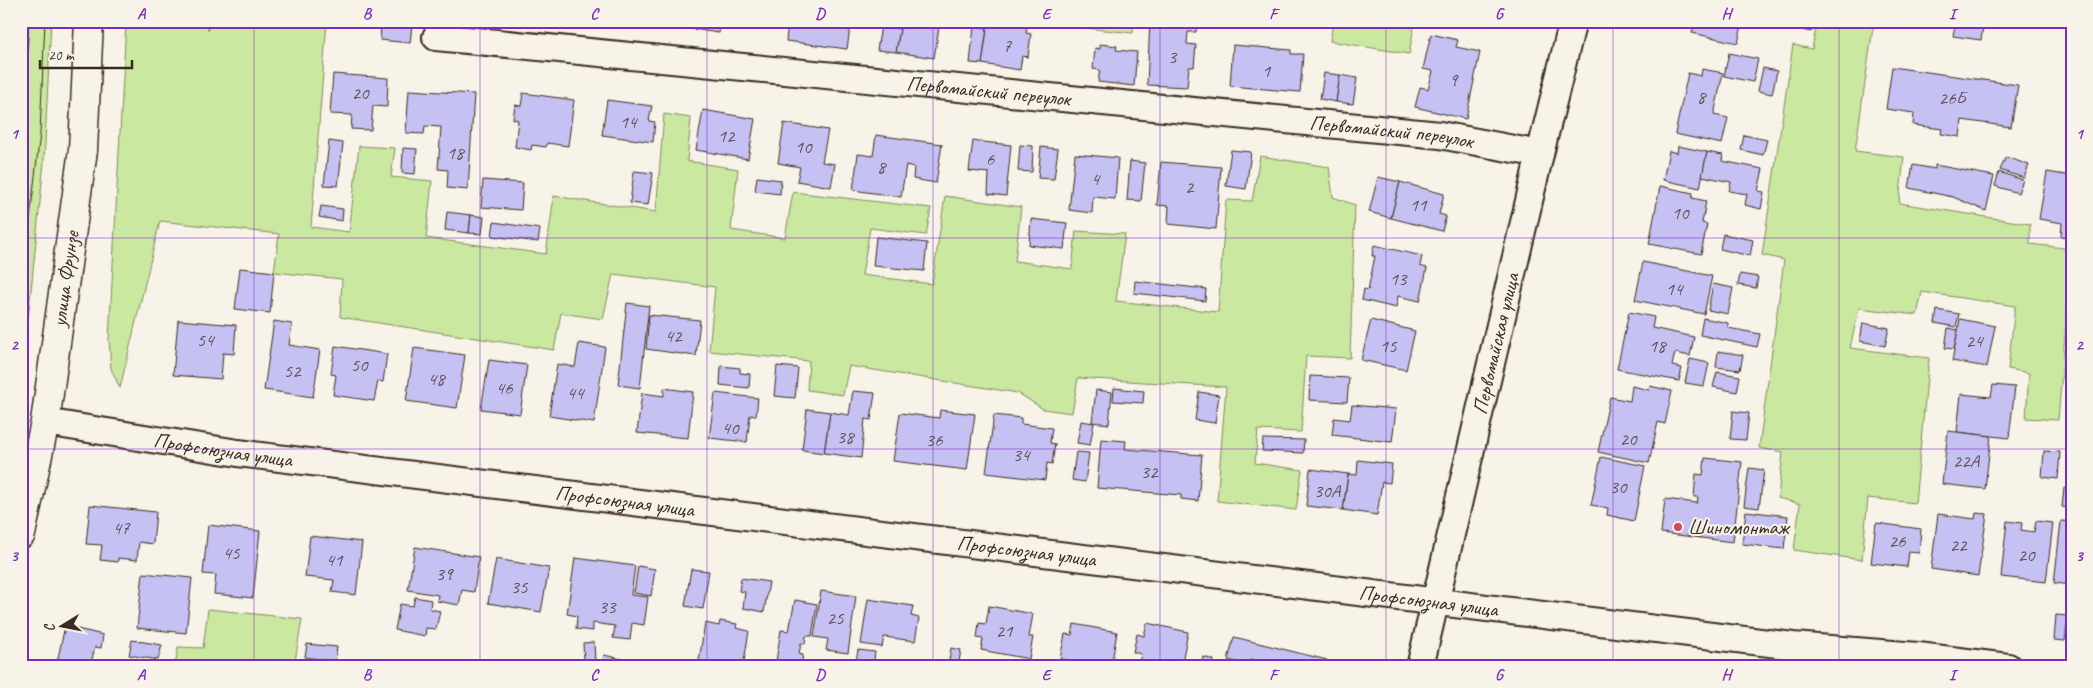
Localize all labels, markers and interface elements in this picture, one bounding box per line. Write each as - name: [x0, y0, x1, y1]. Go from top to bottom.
- text: A: [137, 4, 147, 24]
- text: B: [363, 4, 373, 24]
- text: C: [590, 4, 600, 24]
- text: D: [815, 4, 826, 24]
- text: E: [1042, 4, 1053, 24]
- text: F: [1269, 4, 1280, 24]
- text: G: [1495, 4, 1505, 24]
- text: H: [1721, 4, 1733, 24]
- text: I: [1949, 4, 1959, 24]
- house number: 7: [1003, 34, 1013, 58]
- scale bar: [40, 38, 132, 70]
- house number: 3: [1168, 45, 1178, 69]
- text: 20 m: [48, 46, 75, 65]
- house number: 1: [1262, 59, 1272, 83]
- house number: 9: [1449, 68, 1459, 92]
- street label: Первомайский переулок: [905, 70, 1074, 112]
- house number: 20: [351, 81, 370, 105]
- house number: 8: [1697, 85, 1708, 109]
- house number: 26Б: [1939, 86, 1969, 110]
- street label: Первомайский переулок: [1308, 109, 1477, 154]
- house number: 14: [619, 110, 639, 134]
- text: 1: [10, 124, 19, 144]
- house number: 12: [717, 124, 736, 148]
- text: 1: [2075, 124, 2084, 144]
- house number: 10: [794, 135, 813, 159]
- house number: 18: [446, 141, 466, 165]
- house number: 6: [986, 147, 996, 171]
- house number: 8: [877, 155, 888, 179]
- house number: 4: [1091, 167, 1102, 191]
- house number: 2: [1185, 175, 1195, 199]
- house number: 11: [1409, 193, 1428, 217]
- house number: 10: [1671, 201, 1690, 225]
- street label: улица Фрунзе: [45, 228, 85, 330]
- house number: 13: [1389, 267, 1408, 291]
- street label: Первомайская улица: [1467, 269, 1525, 417]
- house number: 14: [1665, 277, 1685, 301]
- house number: 42: [664, 324, 683, 348]
- house number: 54: [196, 328, 216, 352]
- house number: 24: [1965, 329, 1985, 353]
- house number: 15: [1379, 334, 1398, 358]
- house number: 18: [1648, 334, 1668, 358]
- text: 2: [10, 335, 19, 355]
- text: 2: [2075, 335, 2084, 355]
- house number: 50: [350, 353, 369, 377]
- house number: 52: [283, 359, 302, 383]
- house number: 48: [427, 367, 447, 391]
- house number: 46: [495, 376, 514, 400]
- house number: 44: [566, 381, 586, 405]
- house number: 40: [721, 416, 740, 440]
- house number: 38: [836, 425, 856, 449]
- street label: Профсоюзная улица: [152, 427, 295, 473]
- house number: 20: [1619, 427, 1638, 451]
- house number: 36: [925, 428, 944, 452]
- house number: 34: [1012, 443, 1032, 467]
- house number: 22А: [1953, 449, 1981, 473]
- house number: 32: [1140, 460, 1159, 484]
- house number: 30: [1609, 475, 1628, 499]
- street label: Профсоюзная улица: [554, 479, 697, 523]
- house number: 30А: [1314, 479, 1342, 503]
- place label: Шиномонтаж: [1688, 514, 1791, 540]
- house number: 47: [112, 516, 131, 540]
- marker: Шиномонтаж: [1672, 521, 1684, 533]
- street label: Профсоюзная улица: [956, 529, 1099, 573]
- house number: 26: [1888, 529, 1907, 553]
- house number: 22: [1949, 533, 1968, 557]
- house number: 45: [222, 541, 241, 565]
- house number: 20: [2017, 543, 2036, 567]
- text: 3: [10, 546, 19, 566]
- text: 3: [2075, 546, 2084, 566]
- house number: 41: [325, 548, 344, 572]
- house number: 39: [435, 562, 454, 586]
- house number: 35: [510, 575, 529, 599]
- street label: Профсоюзная улица: [1357, 579, 1501, 622]
- house number: 33: [598, 595, 617, 619]
- north arrow: [38, 600, 88, 650]
- house number: 25: [826, 606, 845, 630]
- house number: 21: [995, 619, 1014, 643]
- text: С: [40, 621, 59, 633]
- text: A: [137, 665, 147, 685]
- text: B: [363, 665, 373, 685]
- text: C: [590, 665, 600, 685]
- text: D: [815, 665, 826, 685]
- text: E: [1042, 665, 1053, 685]
- text: F: [1269, 665, 1280, 685]
- text: G: [1495, 665, 1505, 685]
- text: H: [1721, 665, 1733, 685]
- text: I: [1949, 665, 1959, 685]

